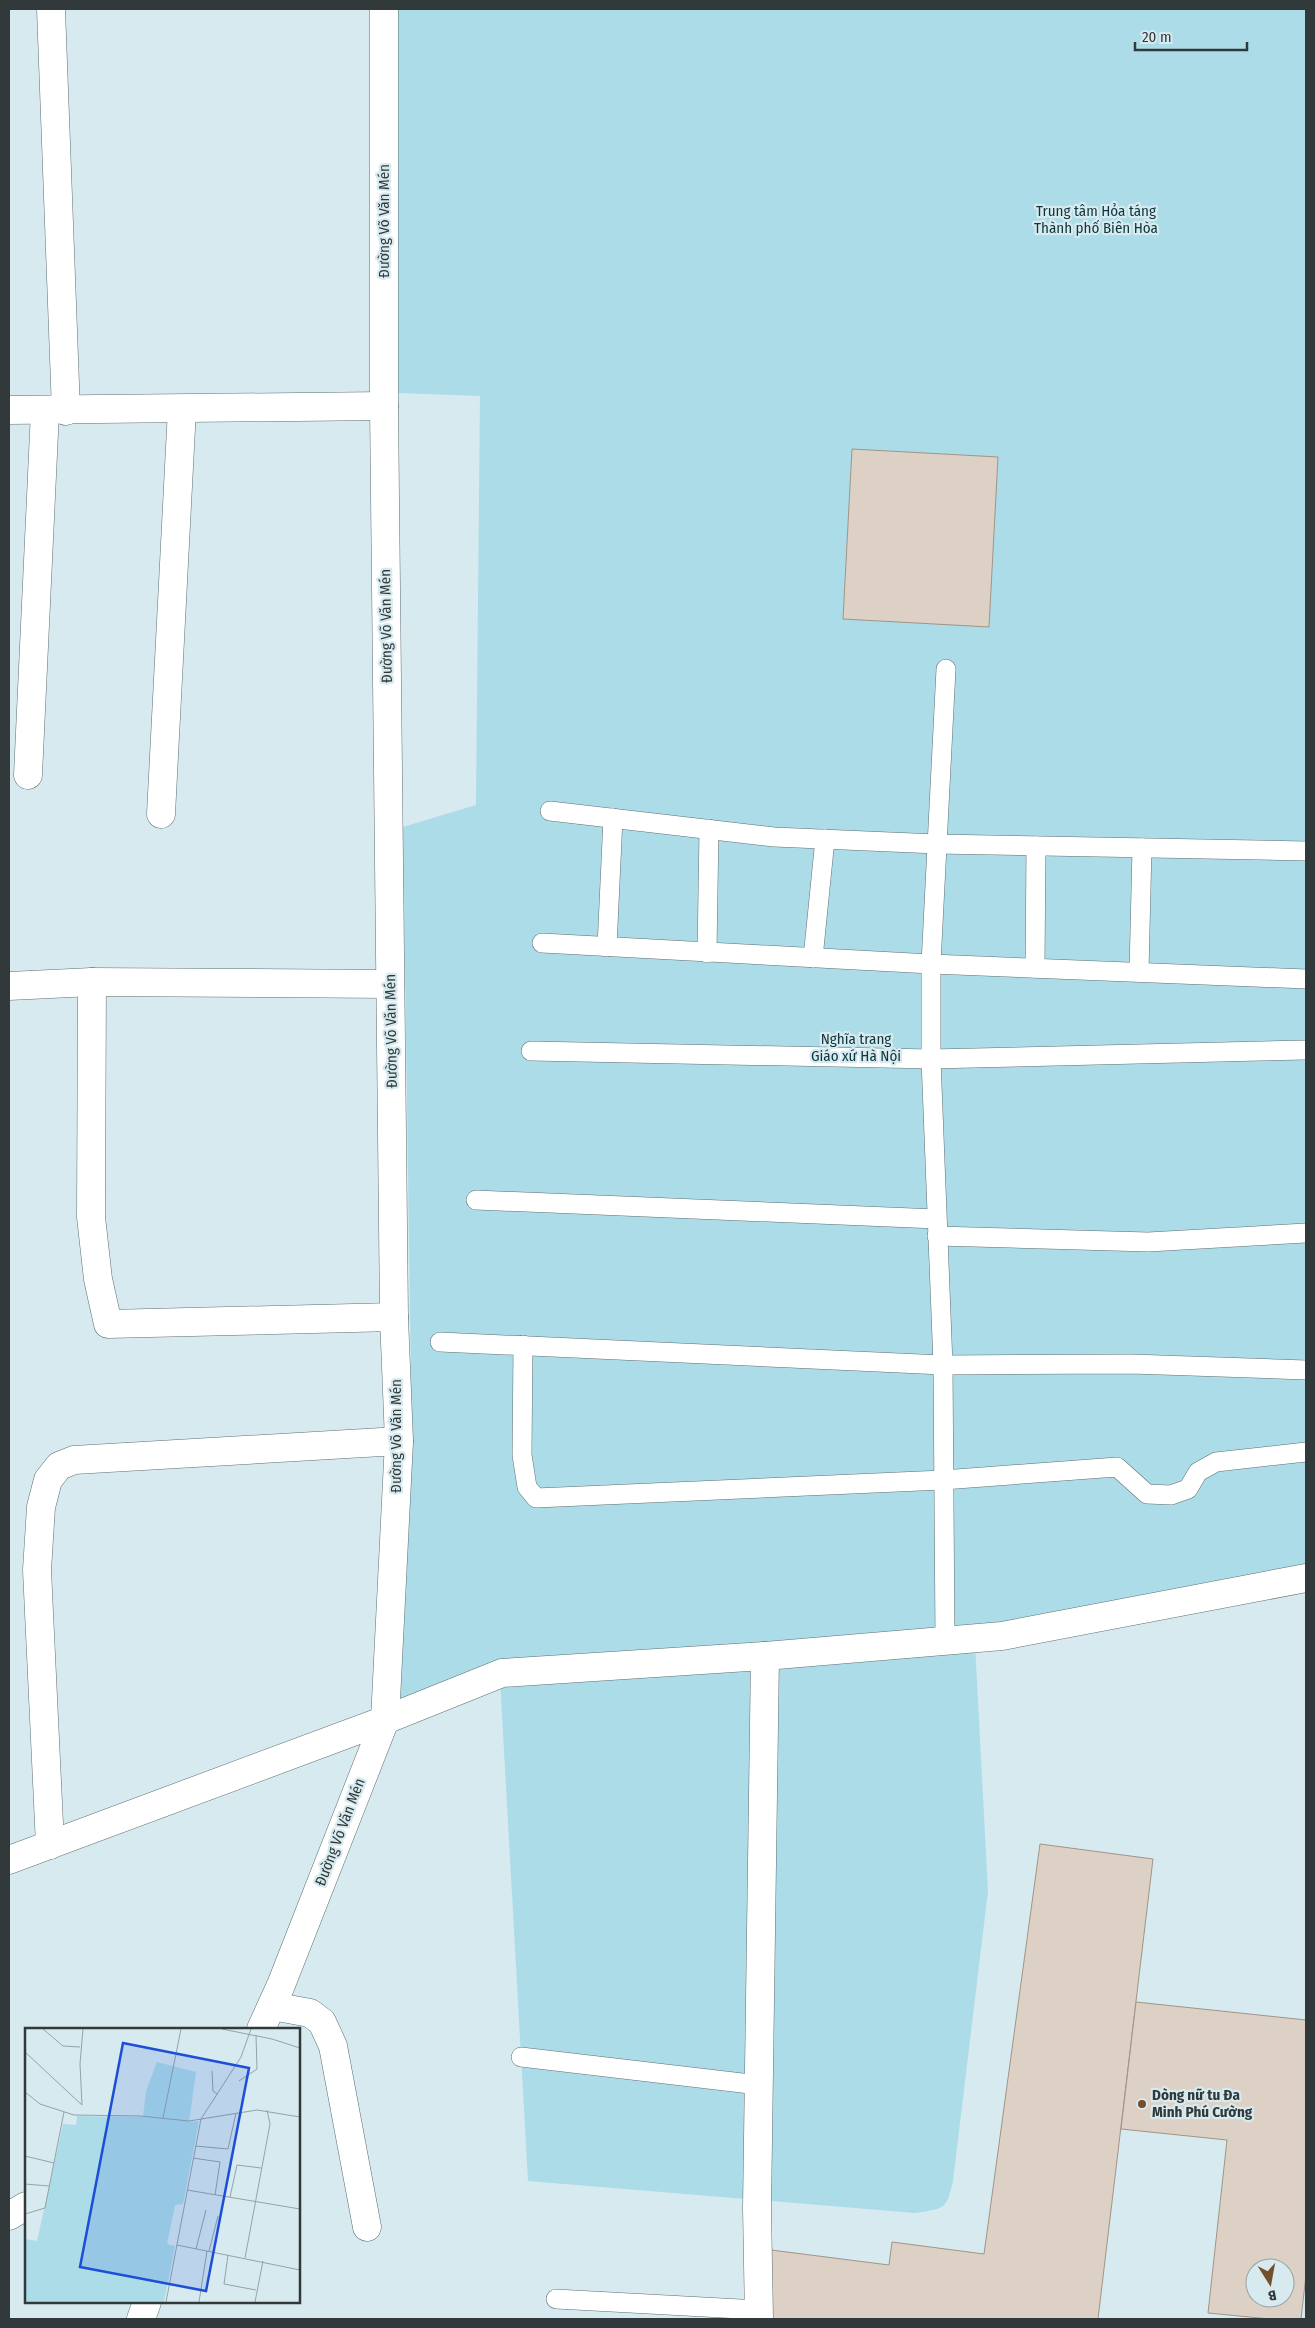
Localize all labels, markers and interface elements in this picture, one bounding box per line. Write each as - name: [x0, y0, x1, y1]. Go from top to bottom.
- scale bar: [1135, 20, 1248, 52]
- text: 20 m: [1142, 28, 1172, 46]
- street label: Đường Võ Văn Mén: [375, 164, 393, 278]
- park label: Trung tâm Hỏa táng Thành phố Biên Hòa: [1034, 202, 1158, 237]
- street label: Đường Võ Văn Mén: [376, 569, 396, 683]
- street label: Đường Võ Văn Mén: [381, 974, 401, 1088]
- park label: Nghĩa trang Giáo xứ Hà Nội: [811, 1030, 901, 1065]
- street label: Đường Võ Văn Mén: [387, 1379, 405, 1493]
- street label: Đường Võ Văn Mén: [311, 1776, 369, 1888]
- inset map: [25, 2028, 300, 2303]
- place label: Dòng nữ tu Đa Minh Phú Cường: [1152, 2086, 1253, 2121]
- marker: Dòng nữ tu Đa Minh Phú Cường: [1136, 2098, 1148, 2110]
- north arrow: [1245, 2258, 1295, 2308]
- text: B: [1267, 2286, 1278, 2304]

